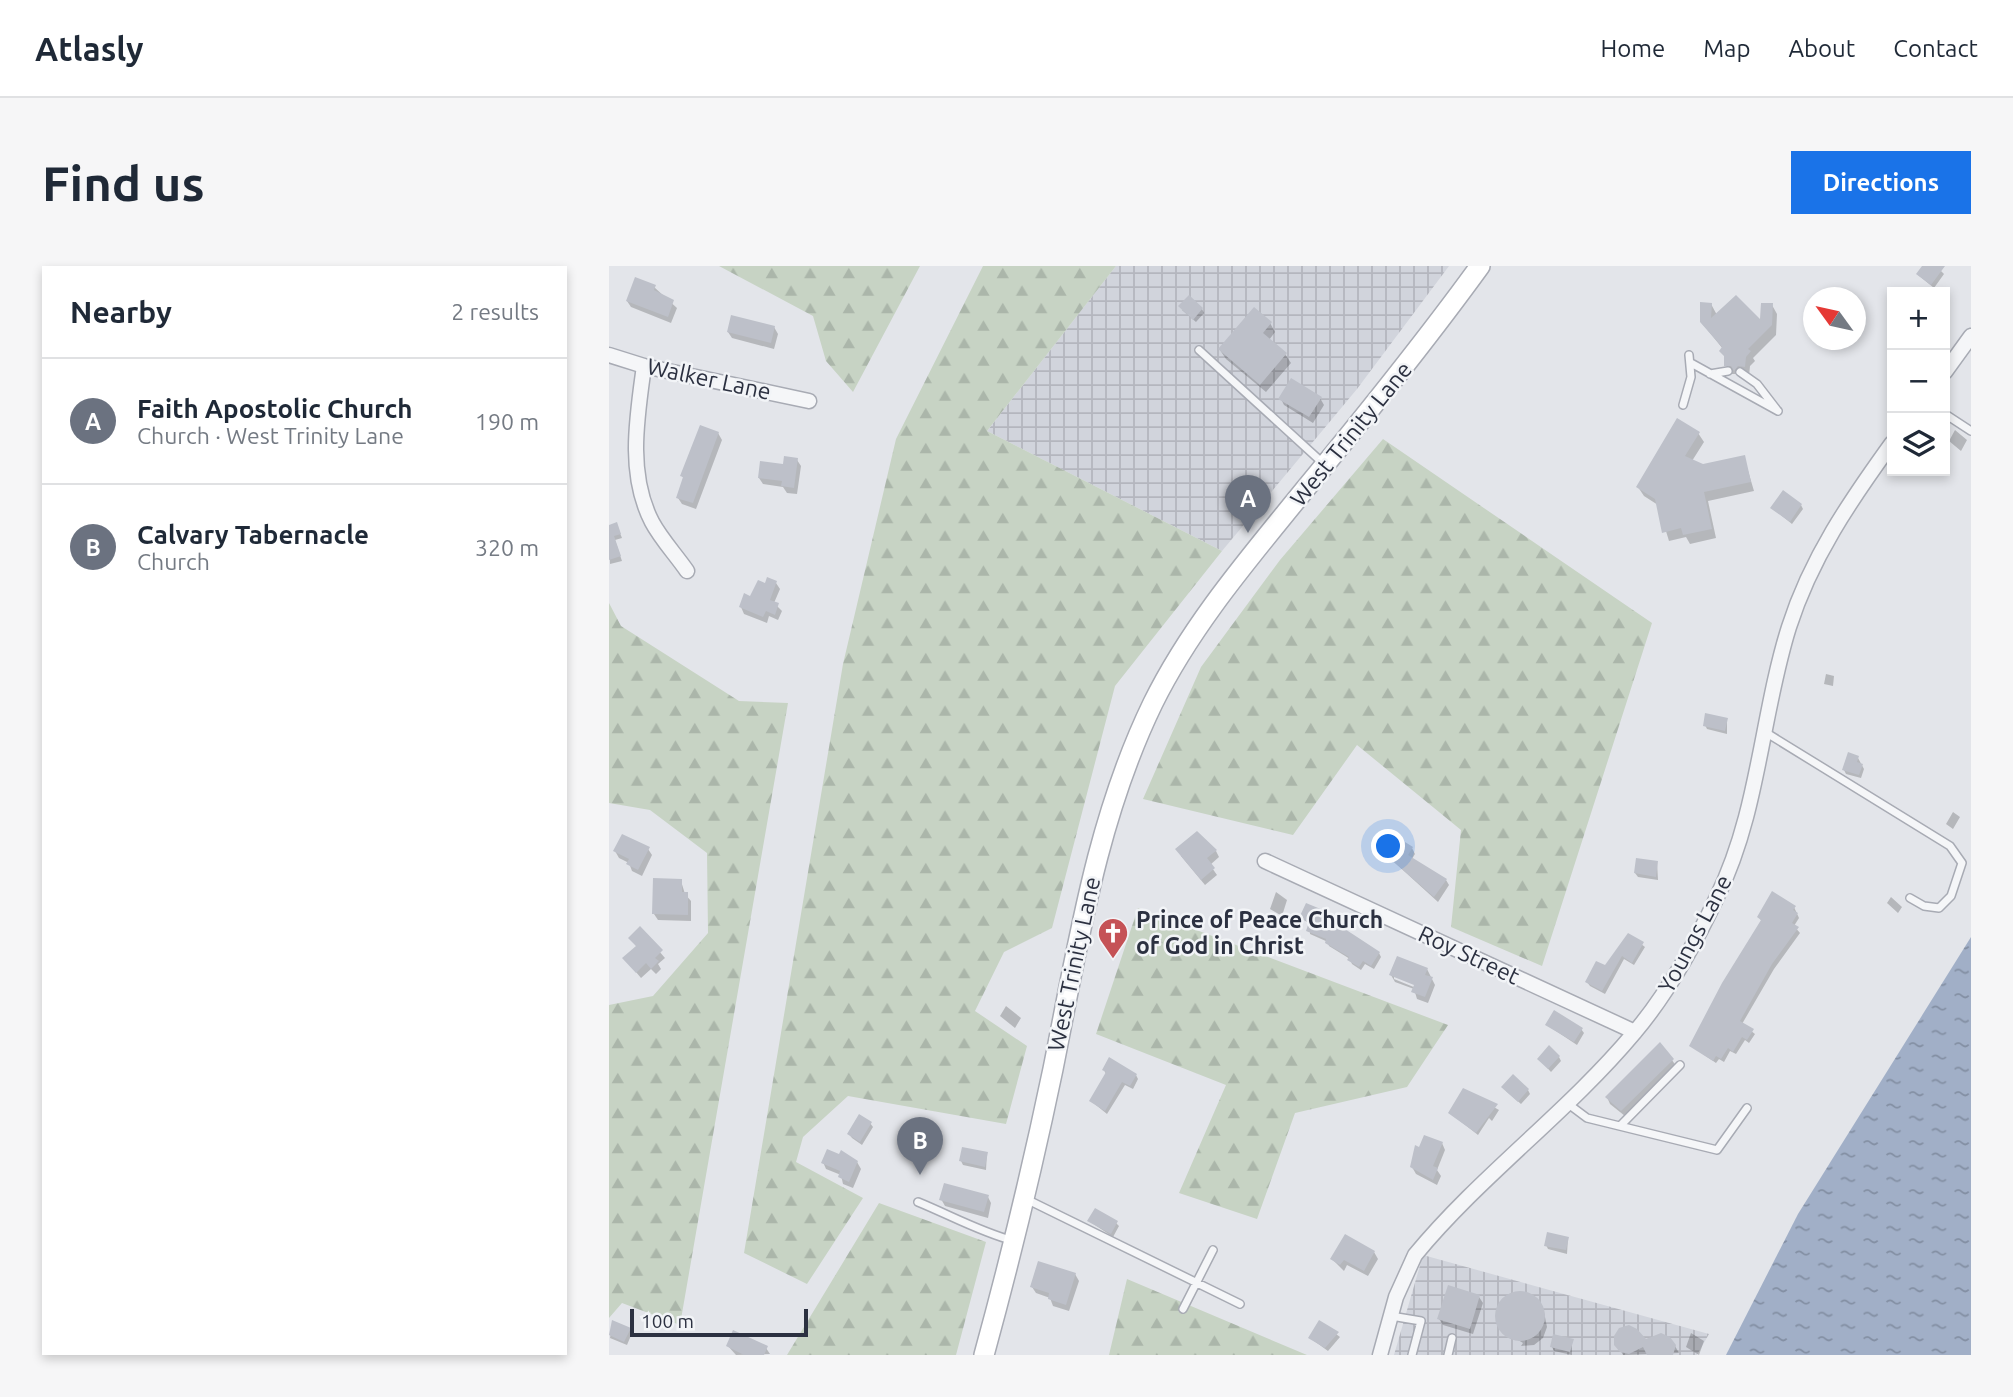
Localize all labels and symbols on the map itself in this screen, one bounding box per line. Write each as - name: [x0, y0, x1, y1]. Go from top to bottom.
- north arrow: [1803, 287, 1866, 350]
- street label: Walker Lane: [645, 353, 773, 404]
- street label: West Trinity Lane: [1285, 357, 1416, 511]
- pin: A: [1225, 475, 1271, 533]
- your location: [1371, 829, 1405, 863]
- street label: Youngs Lane: [1653, 871, 1736, 997]
- street label: West Trinity Lane: [1043, 874, 1104, 1053]
- place label: Prince of Peace Church of God in Christ: [1136, 907, 1383, 958]
- church icon: Prince of Peace Church of God in Christ: [1096, 916, 1130, 960]
- street label: Roy Street: [1415, 920, 1524, 989]
- pin: B: [897, 1117, 943, 1175]
- scale bar: [630, 1306, 809, 1338]

